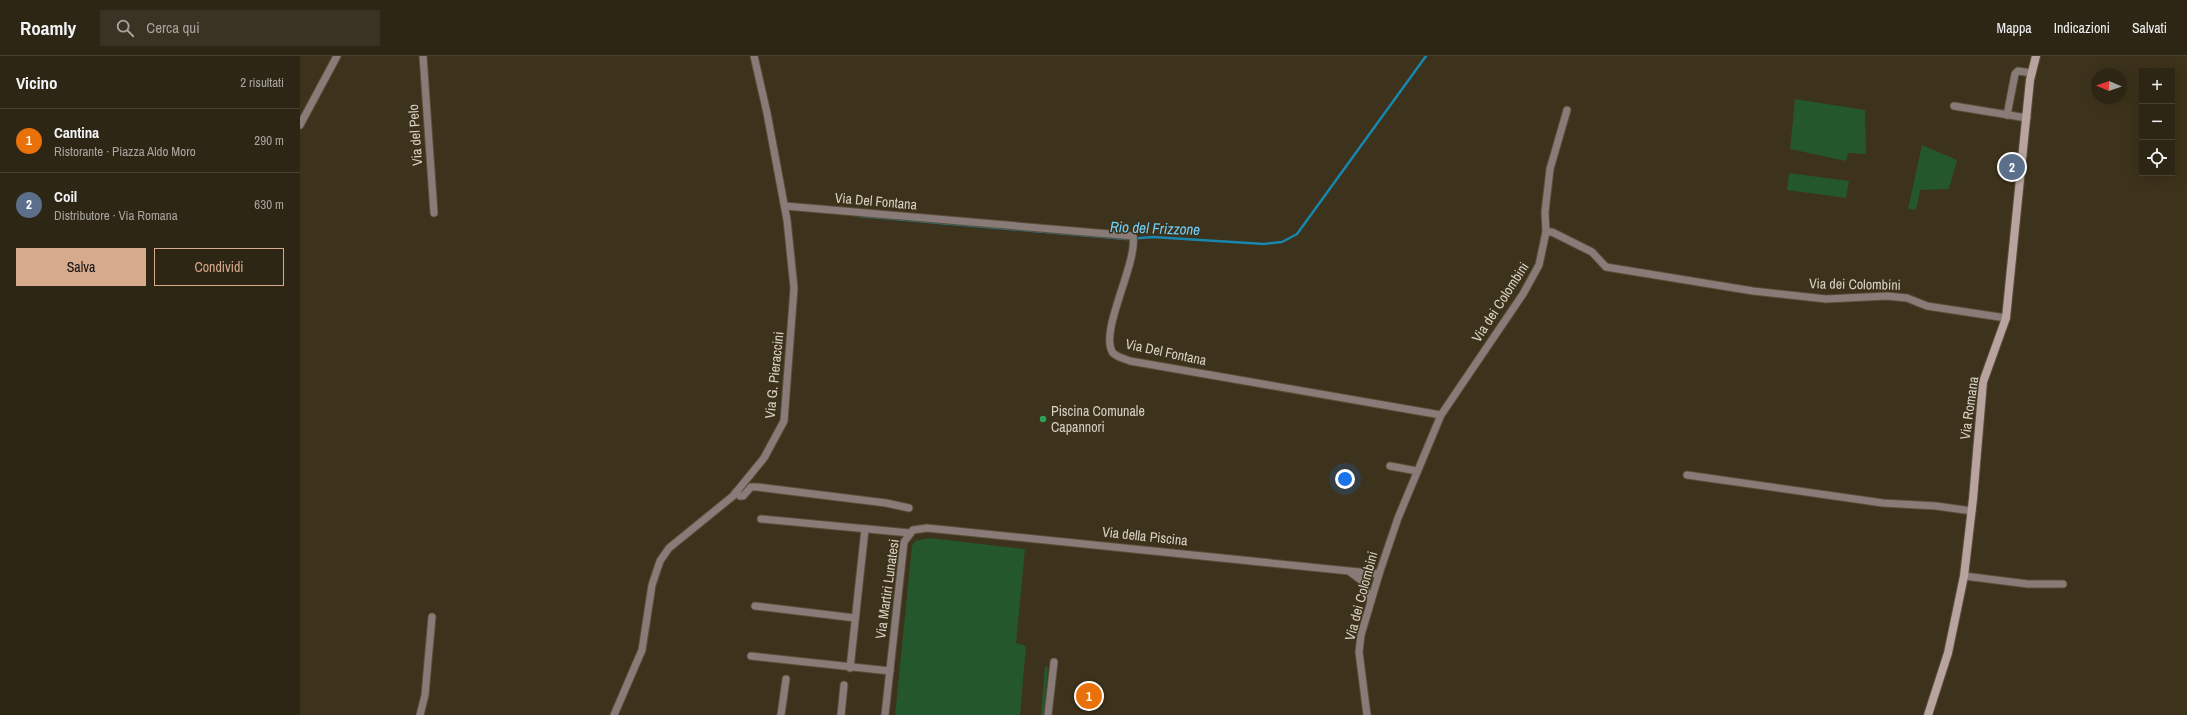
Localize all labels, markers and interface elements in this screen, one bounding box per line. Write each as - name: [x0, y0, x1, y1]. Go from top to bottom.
- search box: [100, 10, 380, 46]
- text: Roamly: [20, 15, 76, 41]
- icon: search: [114, 17, 136, 39]
- text: Cerca qui: [146, 17, 200, 38]
- text: Mappa: [1997, 19, 2032, 37]
- text: Indicazioni: [2054, 19, 2110, 37]
- text: Salvati: [2132, 19, 2167, 37]
- north arrow: [2091, 68, 2127, 104]
- map controls: [2139, 68, 2175, 176]
- button: +: [2139, 68, 2175, 104]
- text: Vicino: [16, 71, 58, 94]
- text: 2 risultati: [240, 74, 284, 91]
- street label: Via del Pelo: [404, 104, 426, 166]
- button: −: [2139, 104, 2175, 140]
- text: Cantina: [54, 122, 99, 143]
- text: 1: [26, 132, 32, 149]
- text: 290 m: [254, 132, 284, 149]
- button: locate: [2139, 140, 2175, 176]
- text: Ristorante · Piazza Aldo Moro: [54, 143, 196, 160]
- pin: 2: [1999, 152, 2025, 182]
- text: Coil: [54, 186, 77, 207]
- street label: Via Del Fontana: [834, 188, 918, 214]
- text: 2: [26, 196, 32, 213]
- text: 630 m: [254, 196, 284, 213]
- text: Distributore · Via Romana: [54, 207, 178, 224]
- water label: Rio del Frizzone: [1110, 216, 1201, 240]
- button: Salva: [16, 248, 146, 286]
- button: Condividi: [154, 248, 284, 286]
- street label: Via dei Colombini: [1467, 259, 1533, 345]
- street label: Via dei Colombini: [1809, 274, 1901, 294]
- street label: Via G. Pieraccini: [760, 331, 788, 419]
- street label: Via Del Fontana: [1124, 335, 1209, 369]
- street label: Via Romana: [1956, 375, 1982, 441]
- place label: Piscina Comunale Capannori: [1051, 402, 1145, 436]
- marker: Piscina Comunale Capannori: [1038, 414, 1048, 424]
- your location: [1335, 469, 1355, 489]
- street label: Via della Piscina: [1101, 523, 1189, 550]
- street label: Via Martiri Lunatesi: [871, 538, 903, 640]
- street label: Via dei Colombini: [1340, 549, 1382, 643]
- pin: 1: [1076, 681, 1102, 711]

